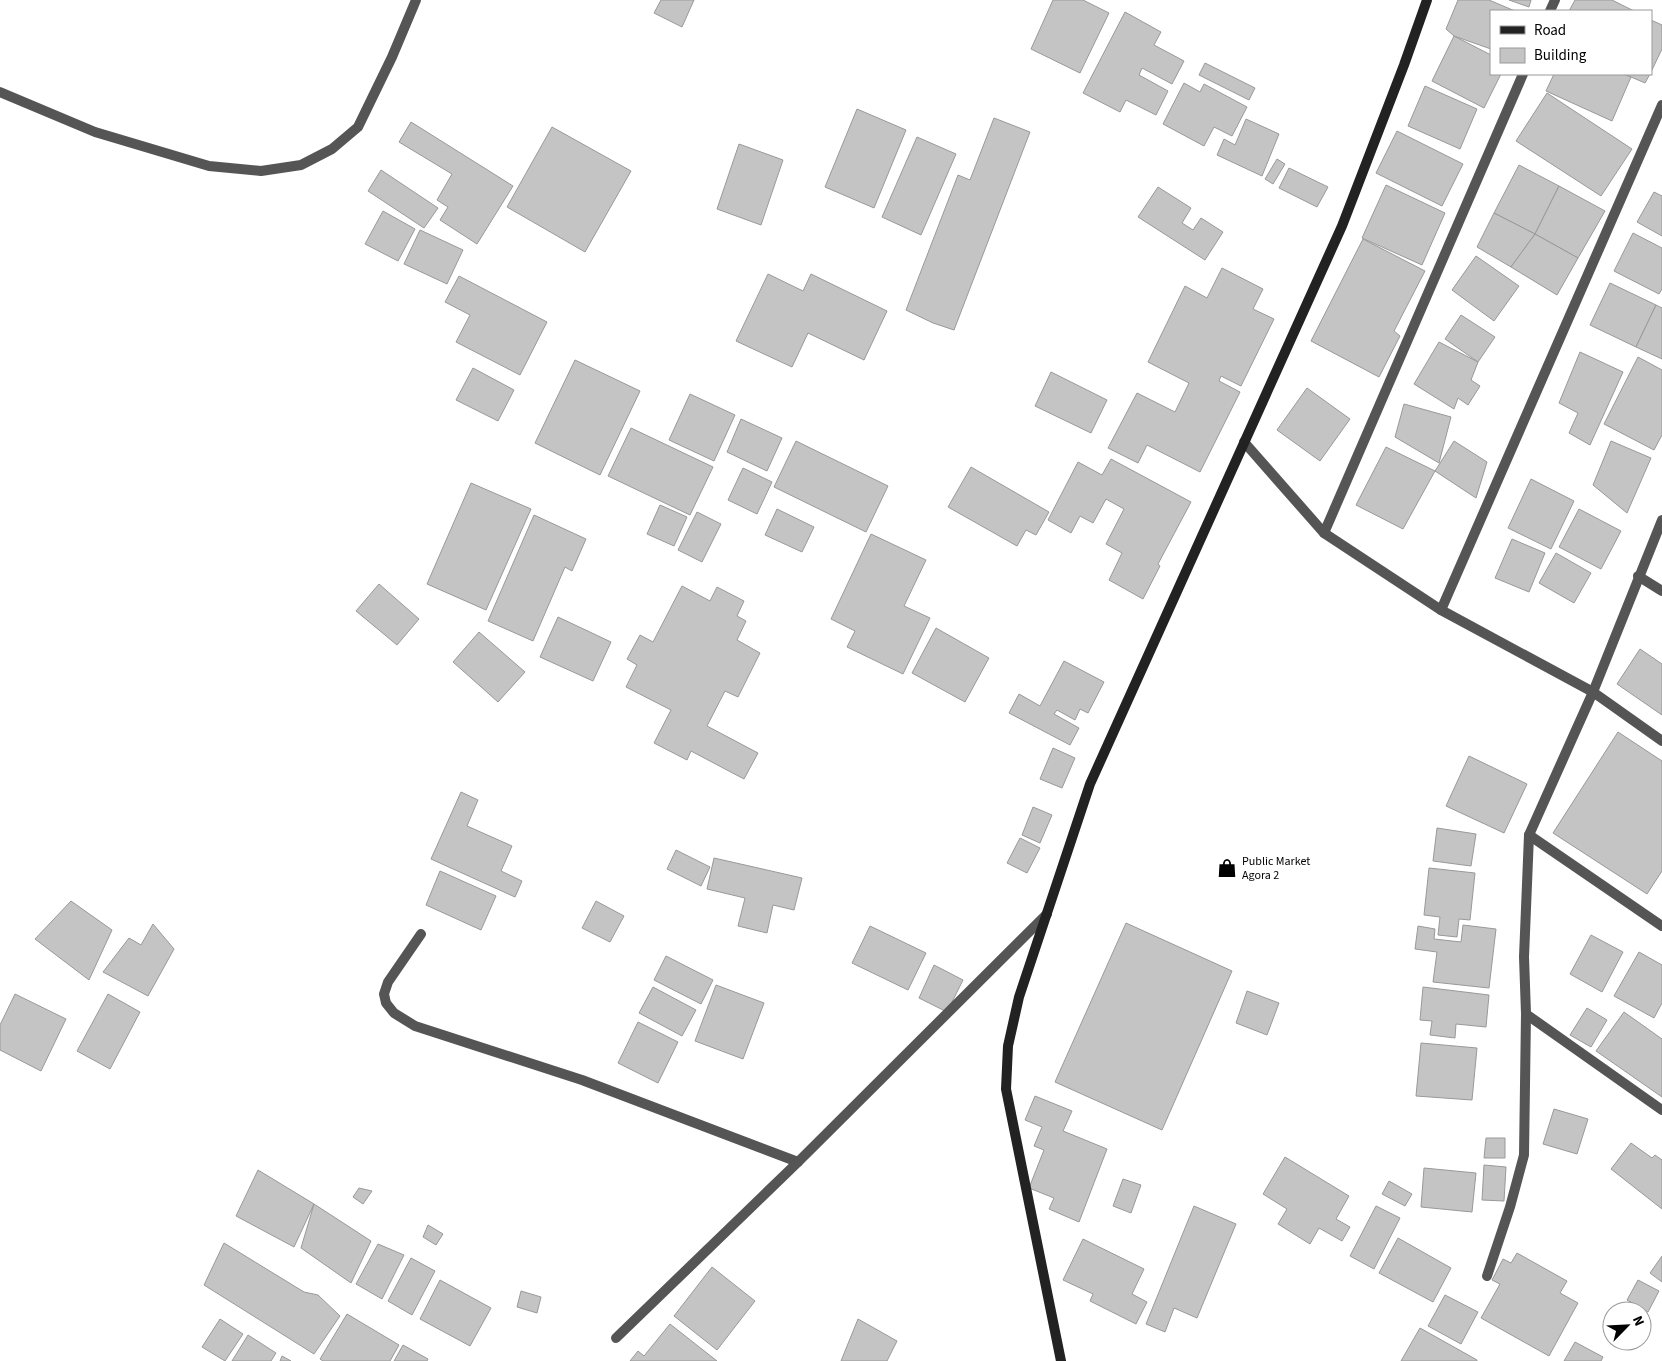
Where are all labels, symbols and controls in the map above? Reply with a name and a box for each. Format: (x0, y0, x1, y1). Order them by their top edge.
legend (1490, 10, 1652, 75)
text: Road (1534, 20, 1566, 41)
text: Building (1534, 45, 1587, 66)
place label: Public Market Agora 2 (1242, 853, 1310, 884)
shop icon: Public Market Agora 2 (1216, 857, 1238, 879)
north arrow (1602, 1301, 1652, 1351)
text: N (1627, 1313, 1649, 1329)

